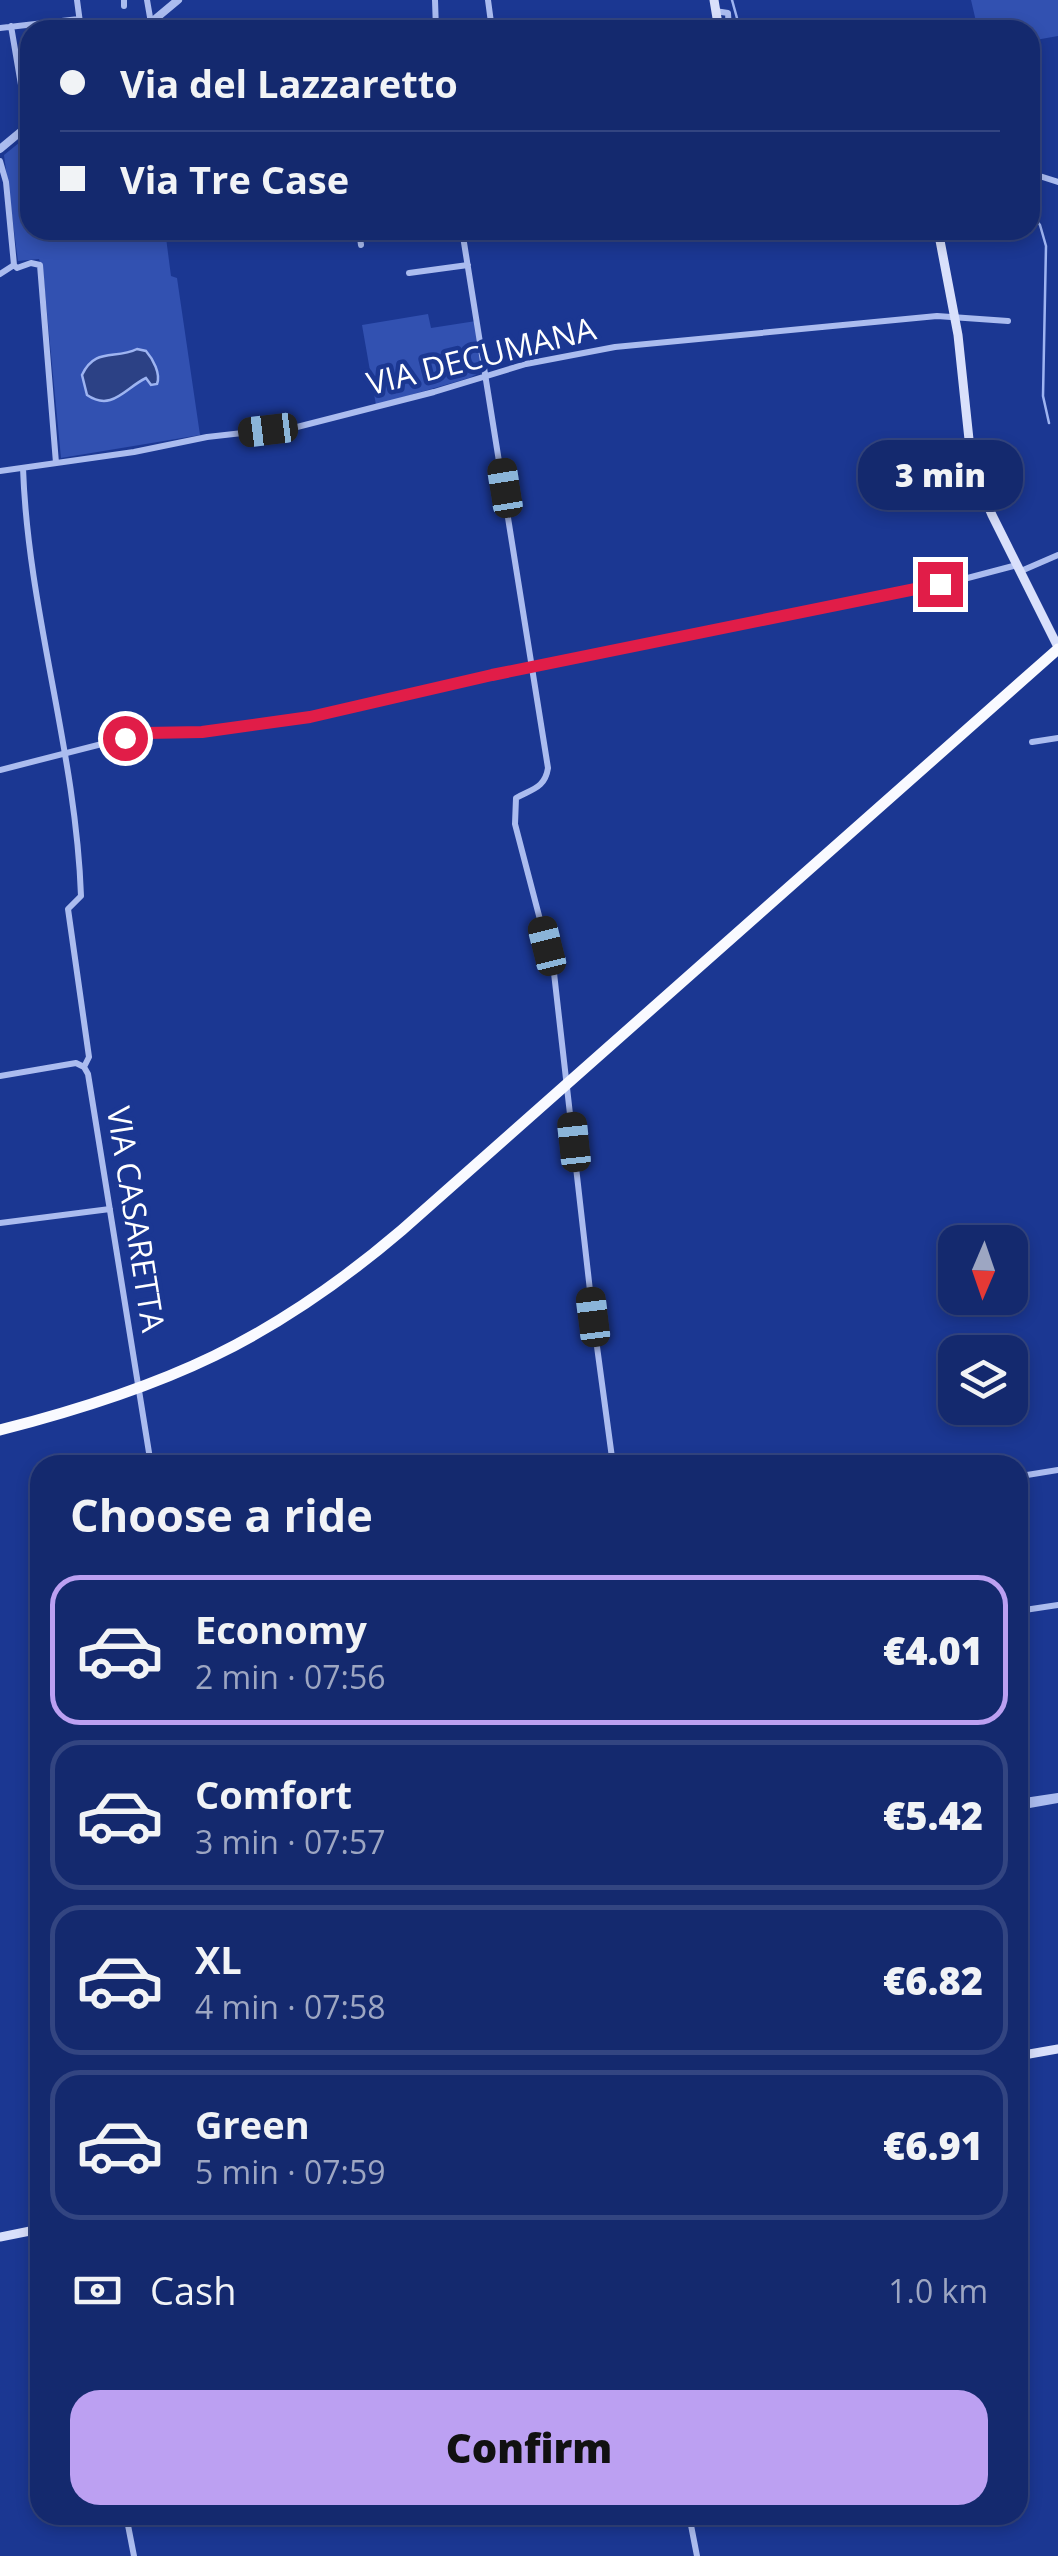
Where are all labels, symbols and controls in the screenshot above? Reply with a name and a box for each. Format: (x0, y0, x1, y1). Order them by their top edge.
text: Via del Lazzaretto (120, 57, 458, 109)
text: Via Tre Case (120, 153, 349, 205)
street label: VIA DECUMANA (362, 306, 601, 404)
car (236, 411, 300, 449)
callout: 3 min (858, 439, 1022, 509)
text: 3 min (895, 453, 986, 496)
car (485, 456, 525, 520)
route end (918, 562, 963, 607)
route start (103, 716, 148, 761)
car (525, 913, 569, 979)
street label: VIA CASARETTA (98, 1103, 176, 1336)
car (556, 1111, 592, 1173)
north arrow (938, 1225, 1028, 1315)
map controls (938, 1225, 1028, 1425)
car (574, 1285, 612, 1349)
button: layers (938, 1335, 1028, 1425)
text: Choose a ride (70, 1484, 373, 1545)
text: Economy (195, 1603, 367, 1655)
icon: car (75, 1605, 165, 1695)
text: €4.01 (883, 1624, 983, 1676)
text: 2 min · 07:56 (195, 1655, 386, 1698)
text: Comfort (195, 1768, 352, 1820)
icon: car (75, 1770, 165, 1860)
text: €5.42 (883, 1789, 983, 1841)
text: 3 min · 07:57 (195, 1820, 386, 1863)
text: XL (195, 1933, 242, 1985)
icon: car (75, 1935, 165, 2025)
text: €6.82 (883, 1954, 983, 2006)
text: 4 min · 07:58 (195, 1985, 386, 2028)
text: Green (195, 2098, 310, 2150)
icon: car (75, 2100, 165, 2190)
text: €6.91 (883, 2119, 983, 2171)
text: 5 min · 07:59 (195, 2150, 386, 2193)
icon: cash (70, 2263, 125, 2318)
text: Cash (150, 2264, 236, 2316)
text: 1.0 km (888, 2269, 988, 2312)
button: Confirm (70, 2390, 988, 2505)

